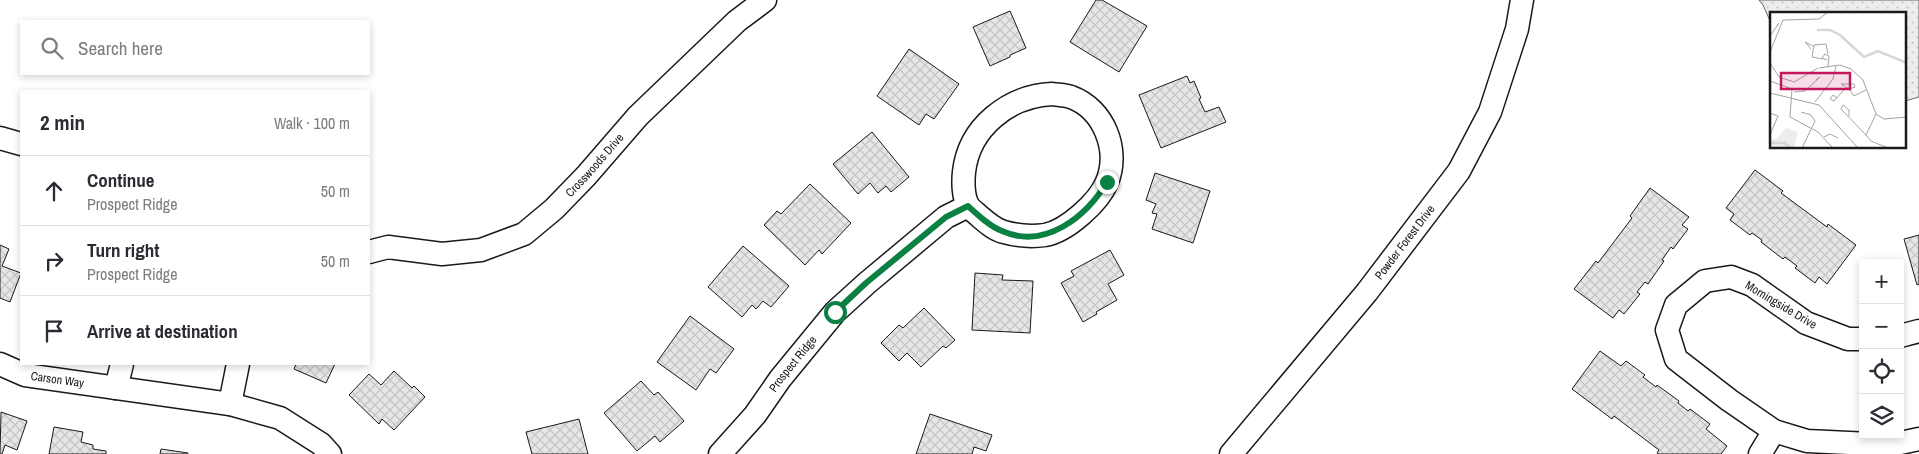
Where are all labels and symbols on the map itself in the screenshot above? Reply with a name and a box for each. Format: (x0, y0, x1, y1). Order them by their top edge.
inset map (1770, 12, 1906, 149)
street label: Crosswoods Drive (562, 130, 627, 201)
route end (1096, 171, 1119, 194)
street label: Powder Forest Drive (1371, 202, 1438, 283)
street label: Morningside Drive (1742, 277, 1820, 333)
route start (824, 301, 847, 324)
street label: Prospect Ridge (765, 332, 820, 395)
street label: Carson Way (30, 368, 85, 391)

